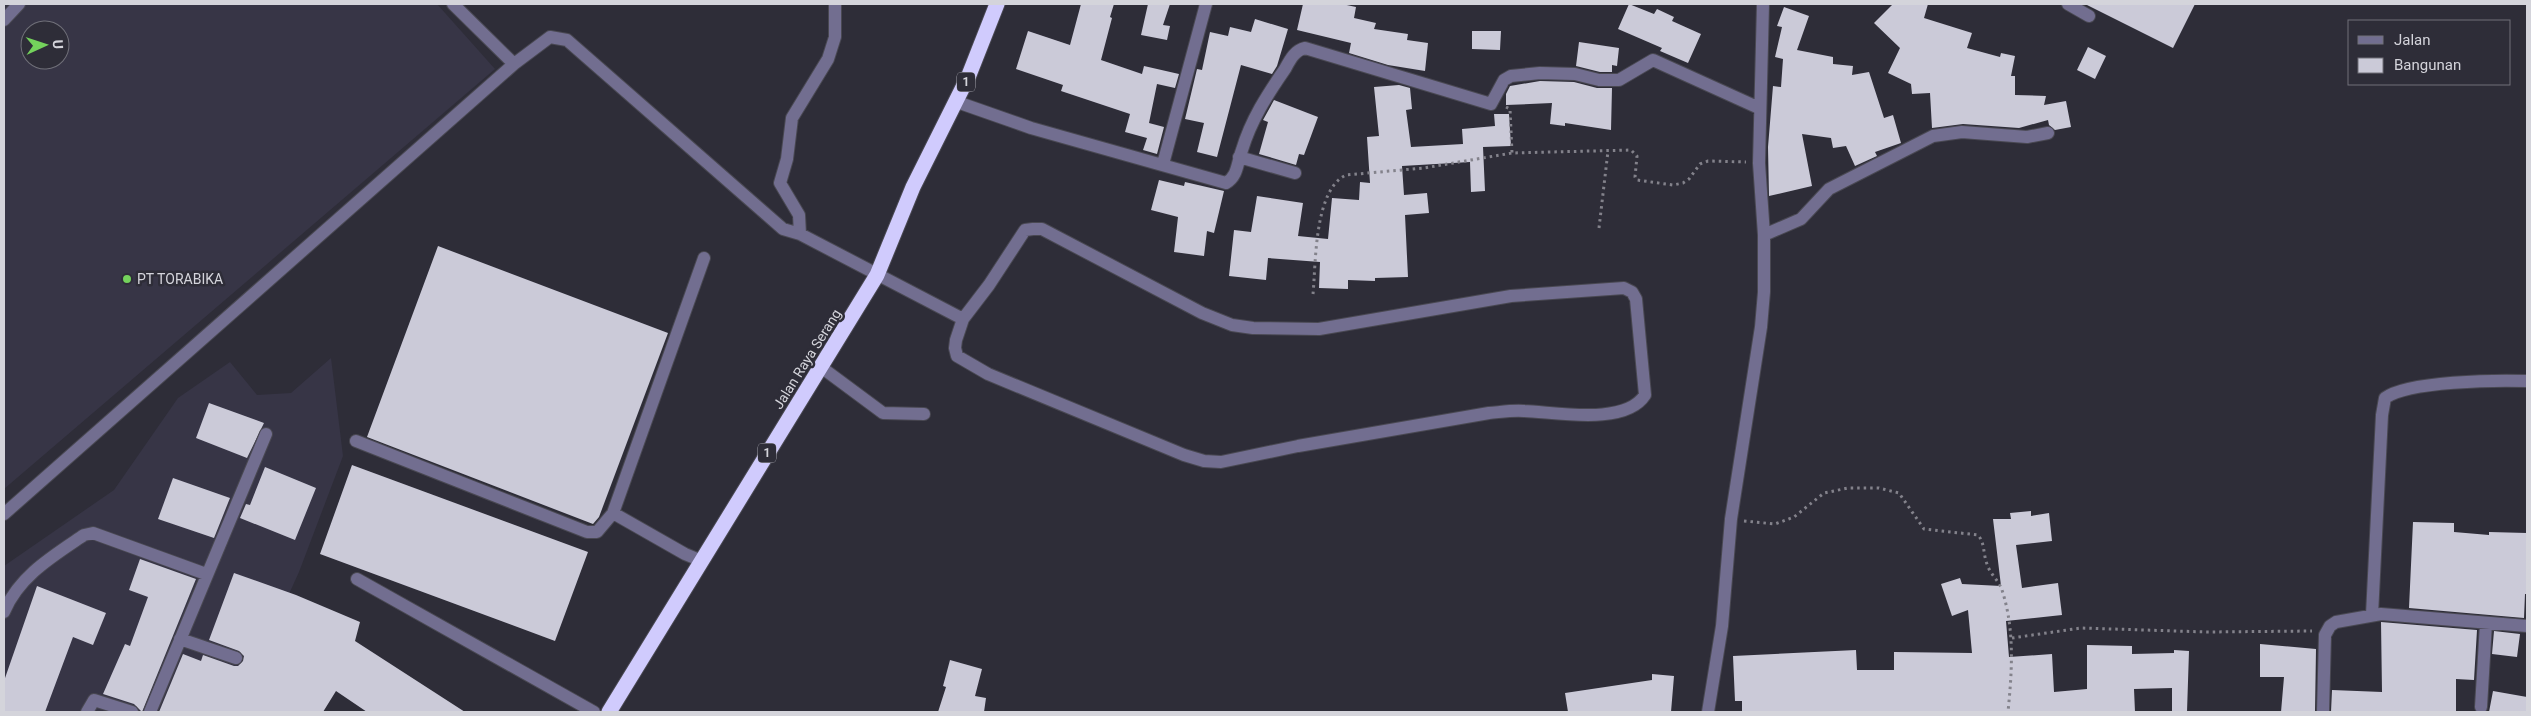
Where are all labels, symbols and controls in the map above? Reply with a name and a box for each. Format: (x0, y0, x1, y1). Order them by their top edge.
north arrow (20, 20, 70, 70)
legend (2348, 20, 2511, 85)
text: Jalan (2394, 31, 2431, 49)
text: U (50, 39, 66, 49)
text: Bangunan (2394, 56, 2461, 74)
road number: 1 (957, 72, 975, 91)
place label: PT TORABIKA (137, 271, 223, 287)
marker: PT TORABIKA (121, 273, 133, 285)
street label: Jalan Raya Serang (770, 306, 844, 412)
road number: 1 (758, 443, 776, 462)

